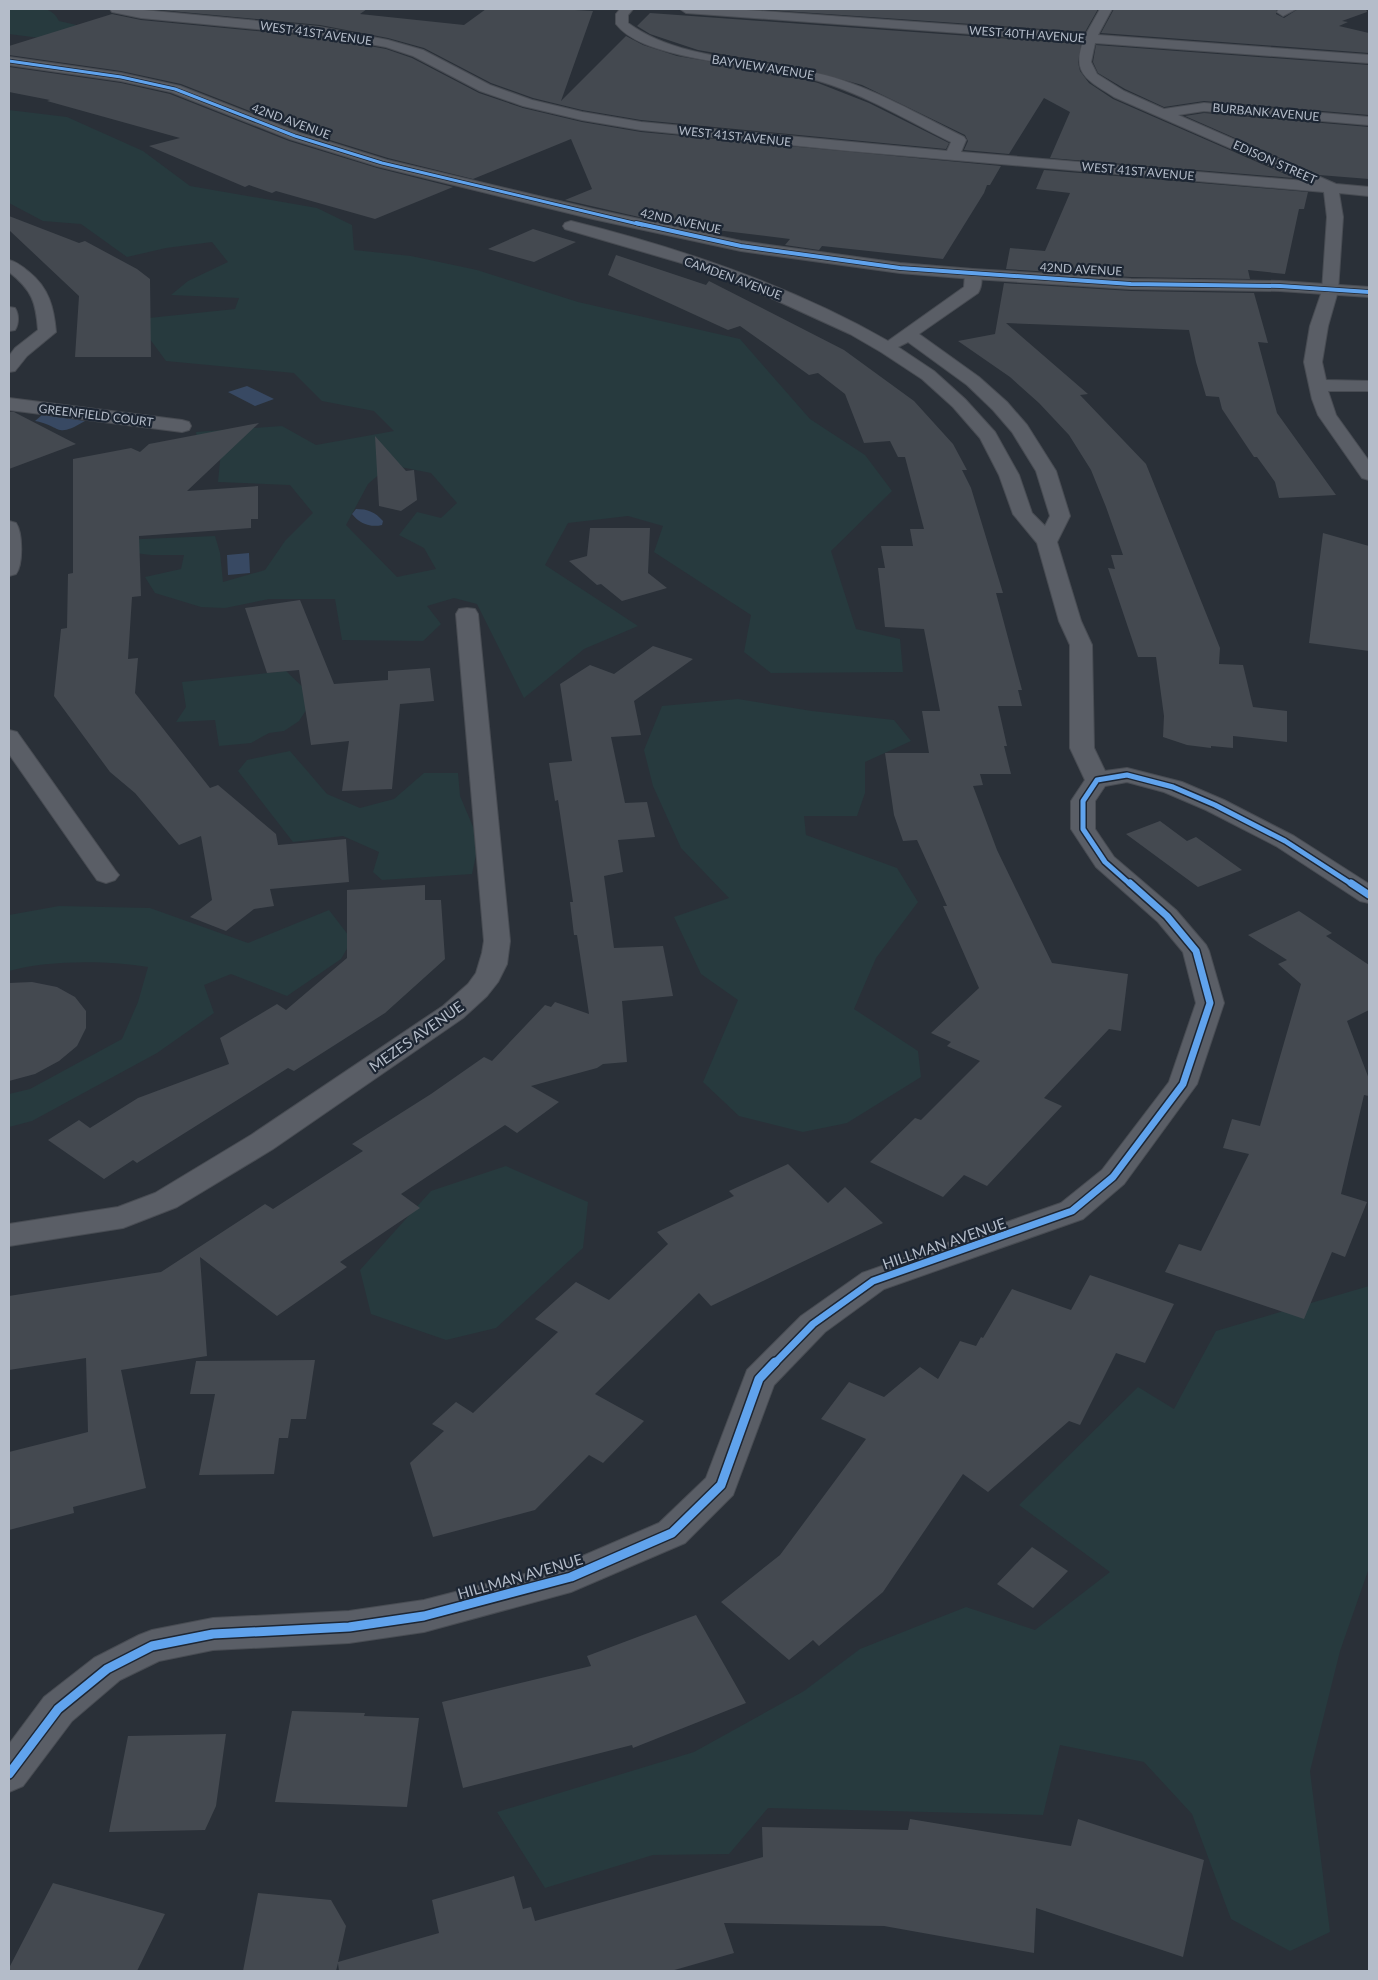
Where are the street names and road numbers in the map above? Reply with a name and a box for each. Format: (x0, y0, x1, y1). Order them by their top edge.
street label: WEST 41ST AVENUE (259, 18, 373, 48)
street label: WEST 40TH AVENUE (969, 22, 1085, 46)
street label: BAYVIEW AVENUE (711, 52, 815, 82)
street label: 42ND AVENUE (250, 100, 332, 142)
street label: BURBANK AVENUE (1212, 100, 1320, 124)
street label: WEST 41ST AVENUE (678, 123, 792, 149)
street label: EDISON STREET (1231, 137, 1319, 187)
street label: WEST 41ST AVENUE (1081, 159, 1195, 183)
street label: 42ND AVENUE (639, 205, 723, 237)
street label: CAMDEN AVENUE (682, 253, 784, 303)
street label: 42ND AVENUE (1039, 259, 1123, 279)
street label: GREENFIELD COURT (38, 401, 154, 429)
street label: MEZES AVENUE (365, 997, 467, 1075)
street label: HILLMAN AVENUE (880, 1213, 1008, 1273)
street label: HILLMAN AVENUE (455, 1550, 585, 1602)

